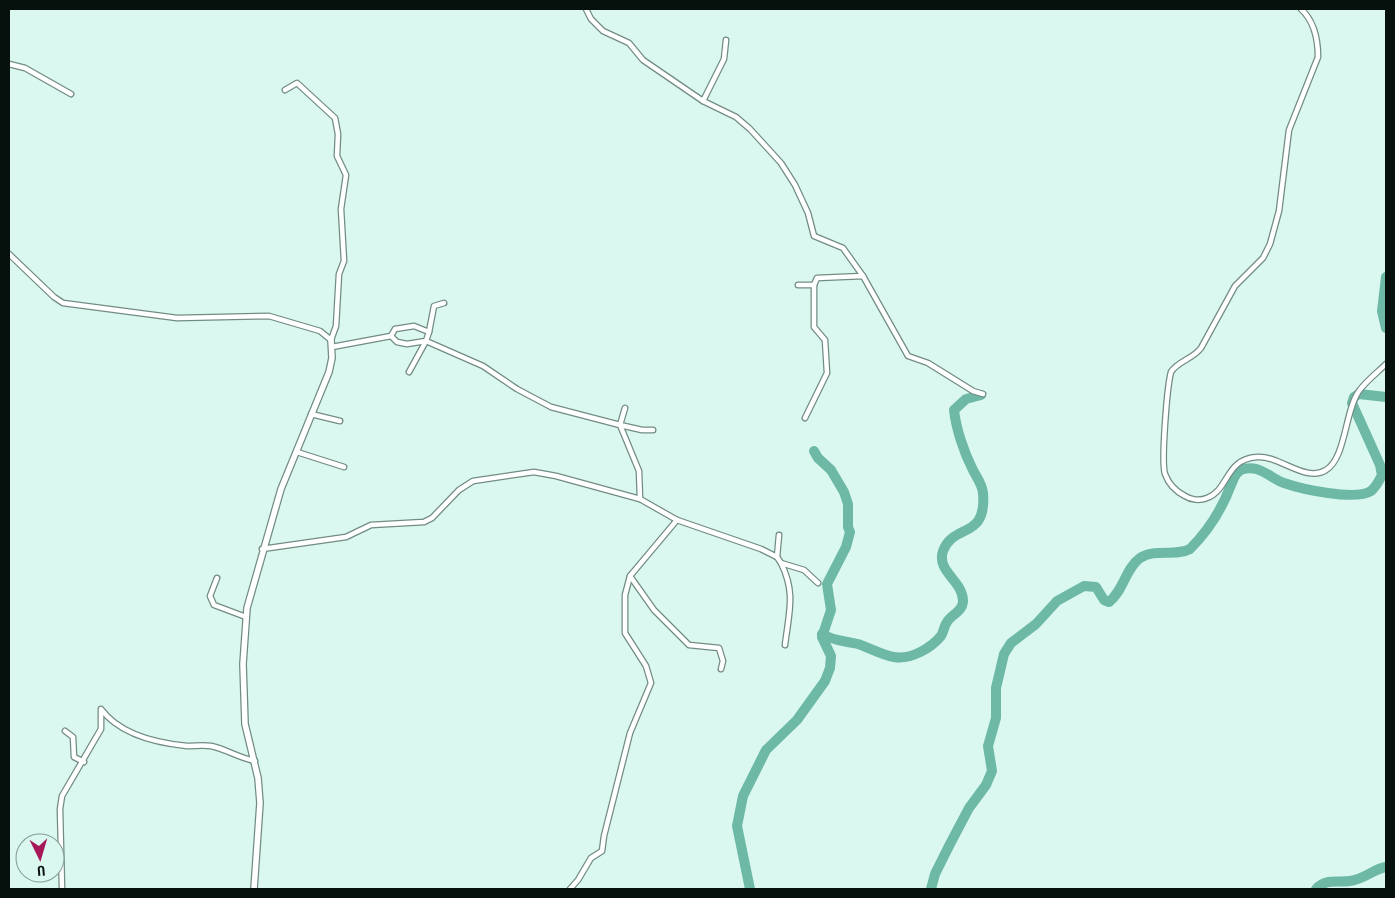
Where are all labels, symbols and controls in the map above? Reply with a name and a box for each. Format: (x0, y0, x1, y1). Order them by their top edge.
north arrow (15, 833, 65, 883)
text: U (36, 863, 46, 879)

